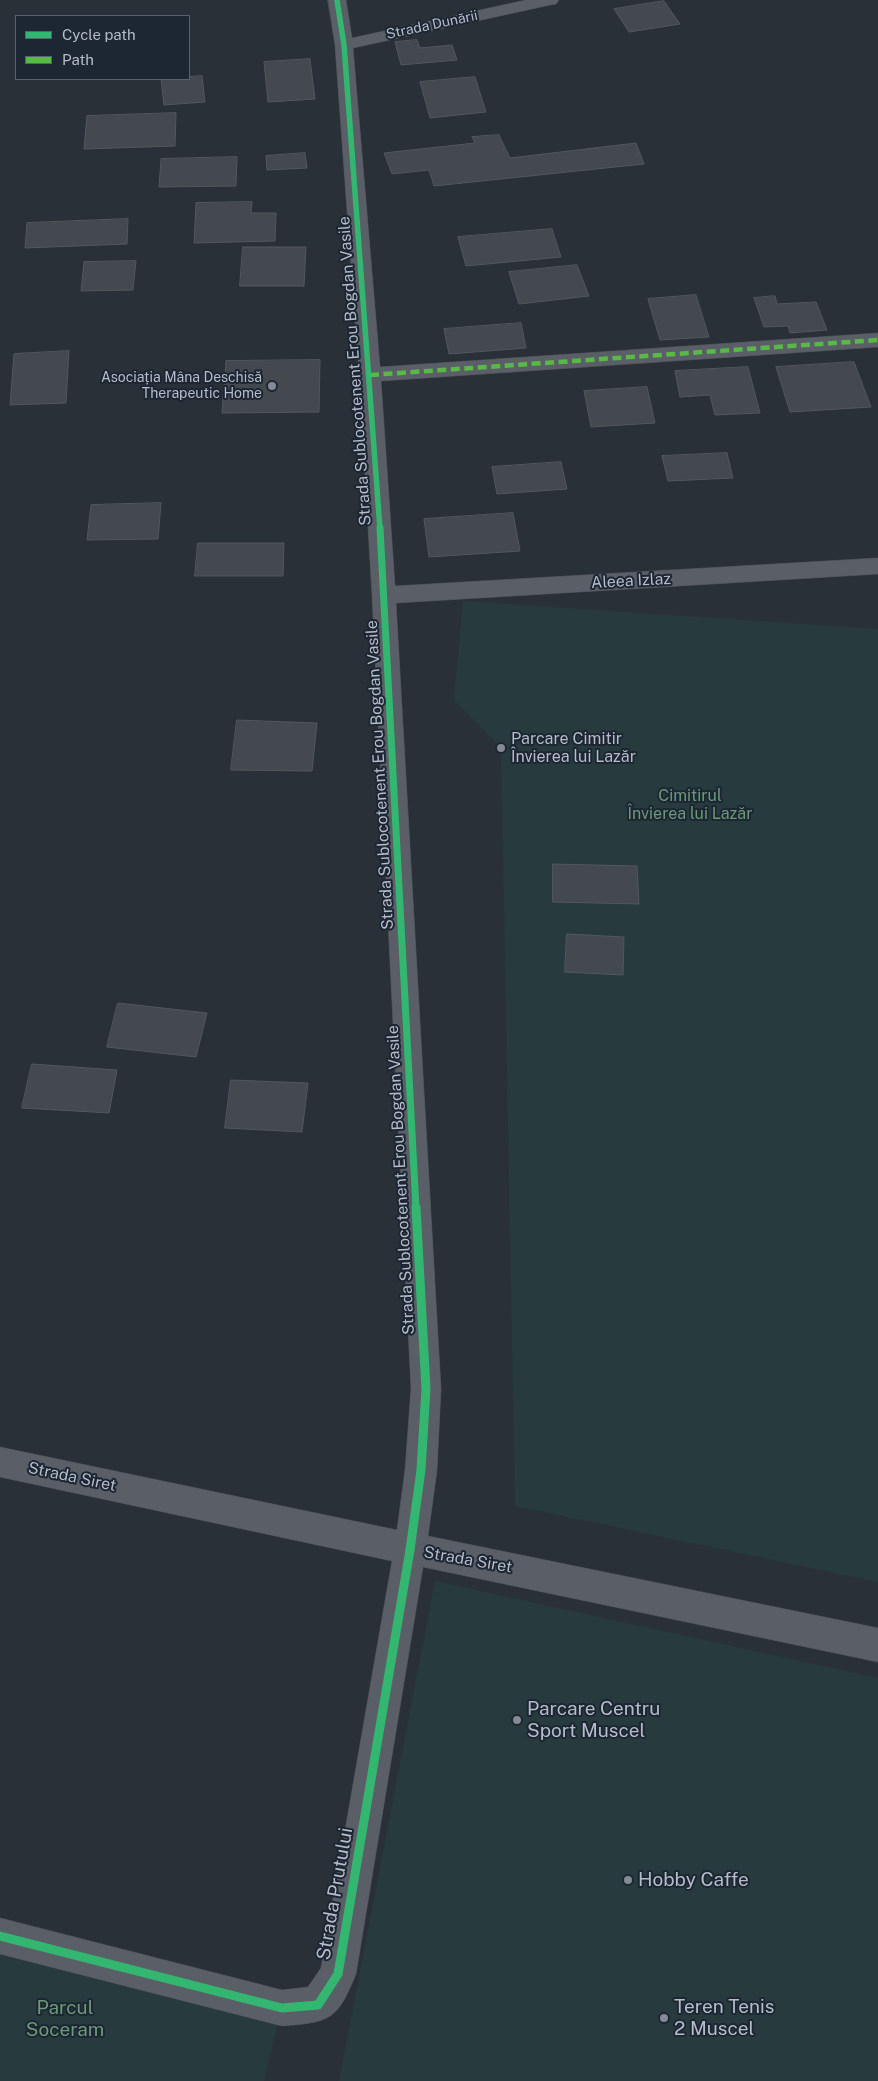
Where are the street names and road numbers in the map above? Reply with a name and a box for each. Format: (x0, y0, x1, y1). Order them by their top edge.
street label: Strada Dunării (385, 7, 479, 43)
street label: Strada Sublocotenent Erou Bogdan Vasile (335, 216, 375, 526)
street label: Aleea Izlaz (591, 569, 671, 593)
street label: Strada Sublocotenent Erou Bogdan Vasile (362, 620, 398, 930)
street label: Strada Sublocotenent Erou Bogdan Vasile (383, 1025, 419, 1335)
street label: Strada Siret (26, 1458, 118, 1496)
street label: Strada Siret (422, 1543, 514, 1577)
street label: Strada Prutului (312, 1826, 358, 1962)

